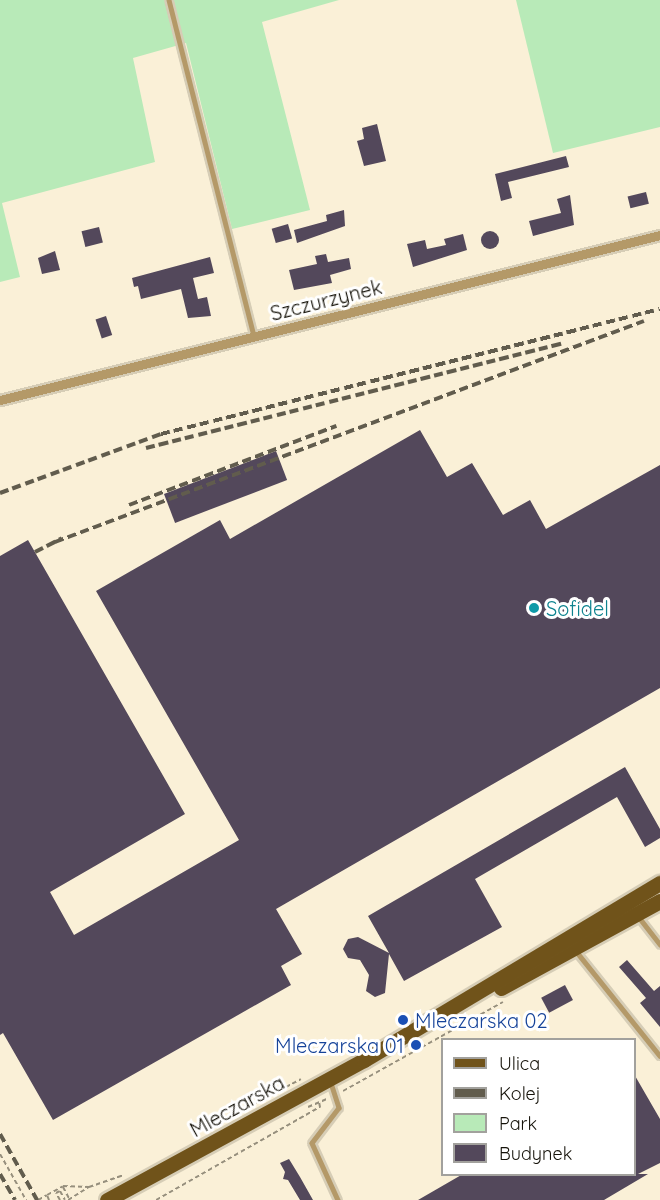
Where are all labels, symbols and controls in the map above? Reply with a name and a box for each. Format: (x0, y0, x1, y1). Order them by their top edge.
street label: Szczurzynek (268, 275, 384, 325)
place label: Sofidel (546, 596, 609, 620)
marker: Sofidel (527, 601, 541, 615)
place label: Mleczarska 02 (415, 1008, 548, 1032)
marker: Mleczarska 02 (396, 1013, 410, 1027)
place label: Mleczarska 01 (275, 1033, 404, 1057)
marker: Mleczarska 01 (409, 1038, 423, 1052)
legend (441, 1038, 636, 1176)
text: Ulica (499, 1052, 540, 1075)
street label: Mleczarska (186, 1070, 288, 1142)
text: Kolej (499, 1082, 541, 1105)
text: Park (499, 1112, 537, 1135)
text: Budynek (499, 1142, 572, 1165)

